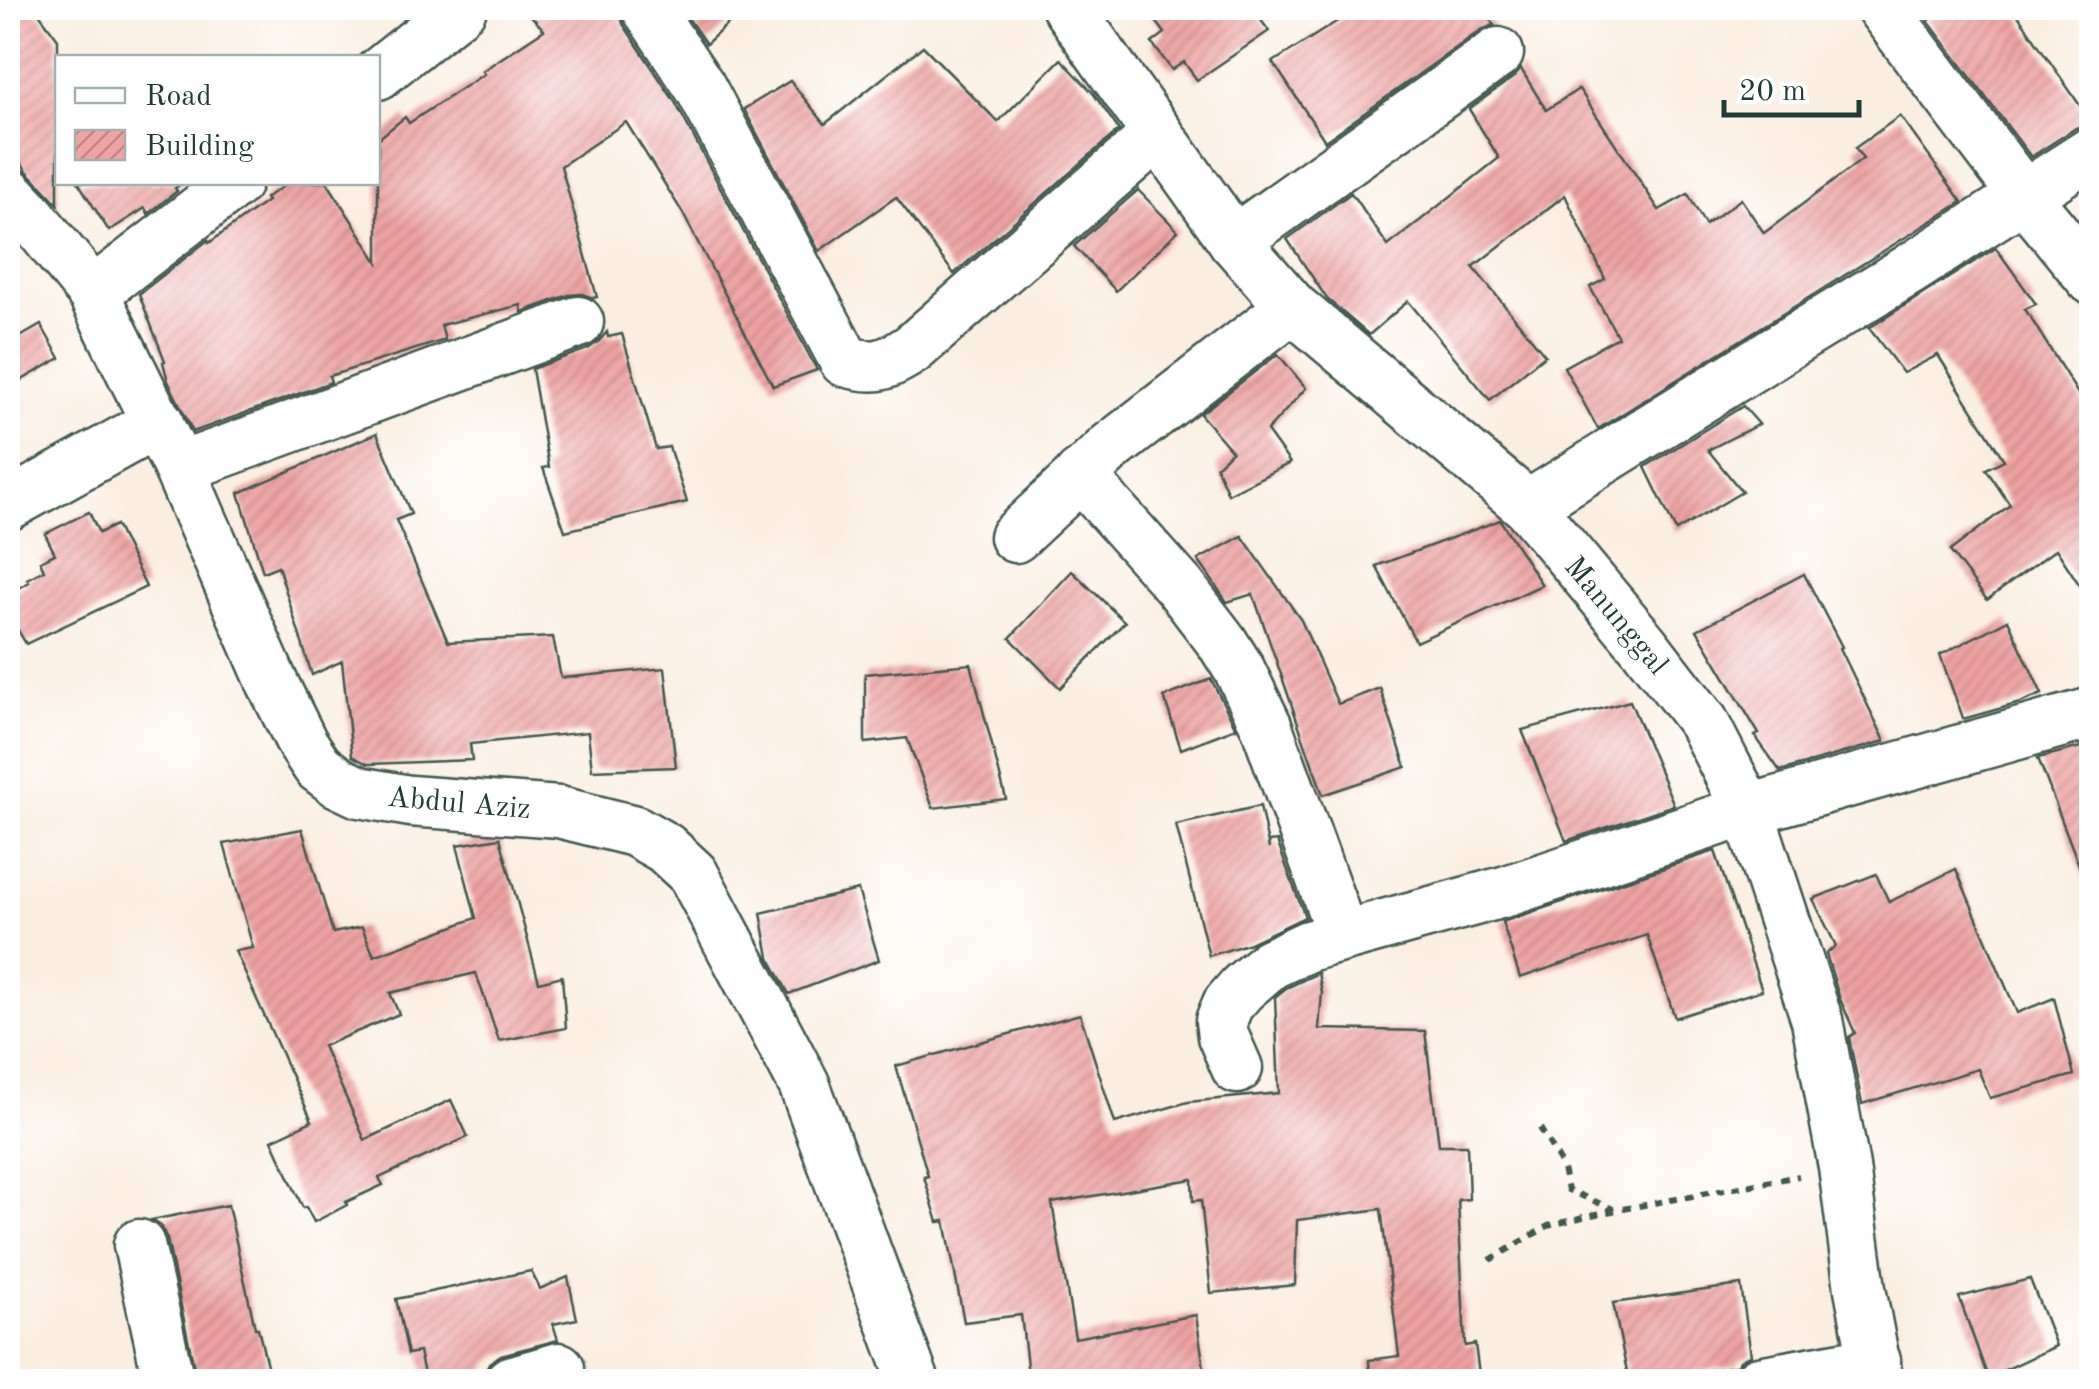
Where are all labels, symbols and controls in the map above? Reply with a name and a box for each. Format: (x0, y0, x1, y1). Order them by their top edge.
legend (55, 55, 380, 185)
scale bar (1724, 55, 1859, 117)
text: 20 m (1739, 77, 1806, 107)
text: Road (145, 82, 212, 112)
text: Building (145, 132, 254, 162)
street label: Manunggal (1558, 552, 1673, 681)
street label: Abdul Aziz (386, 783, 532, 825)

